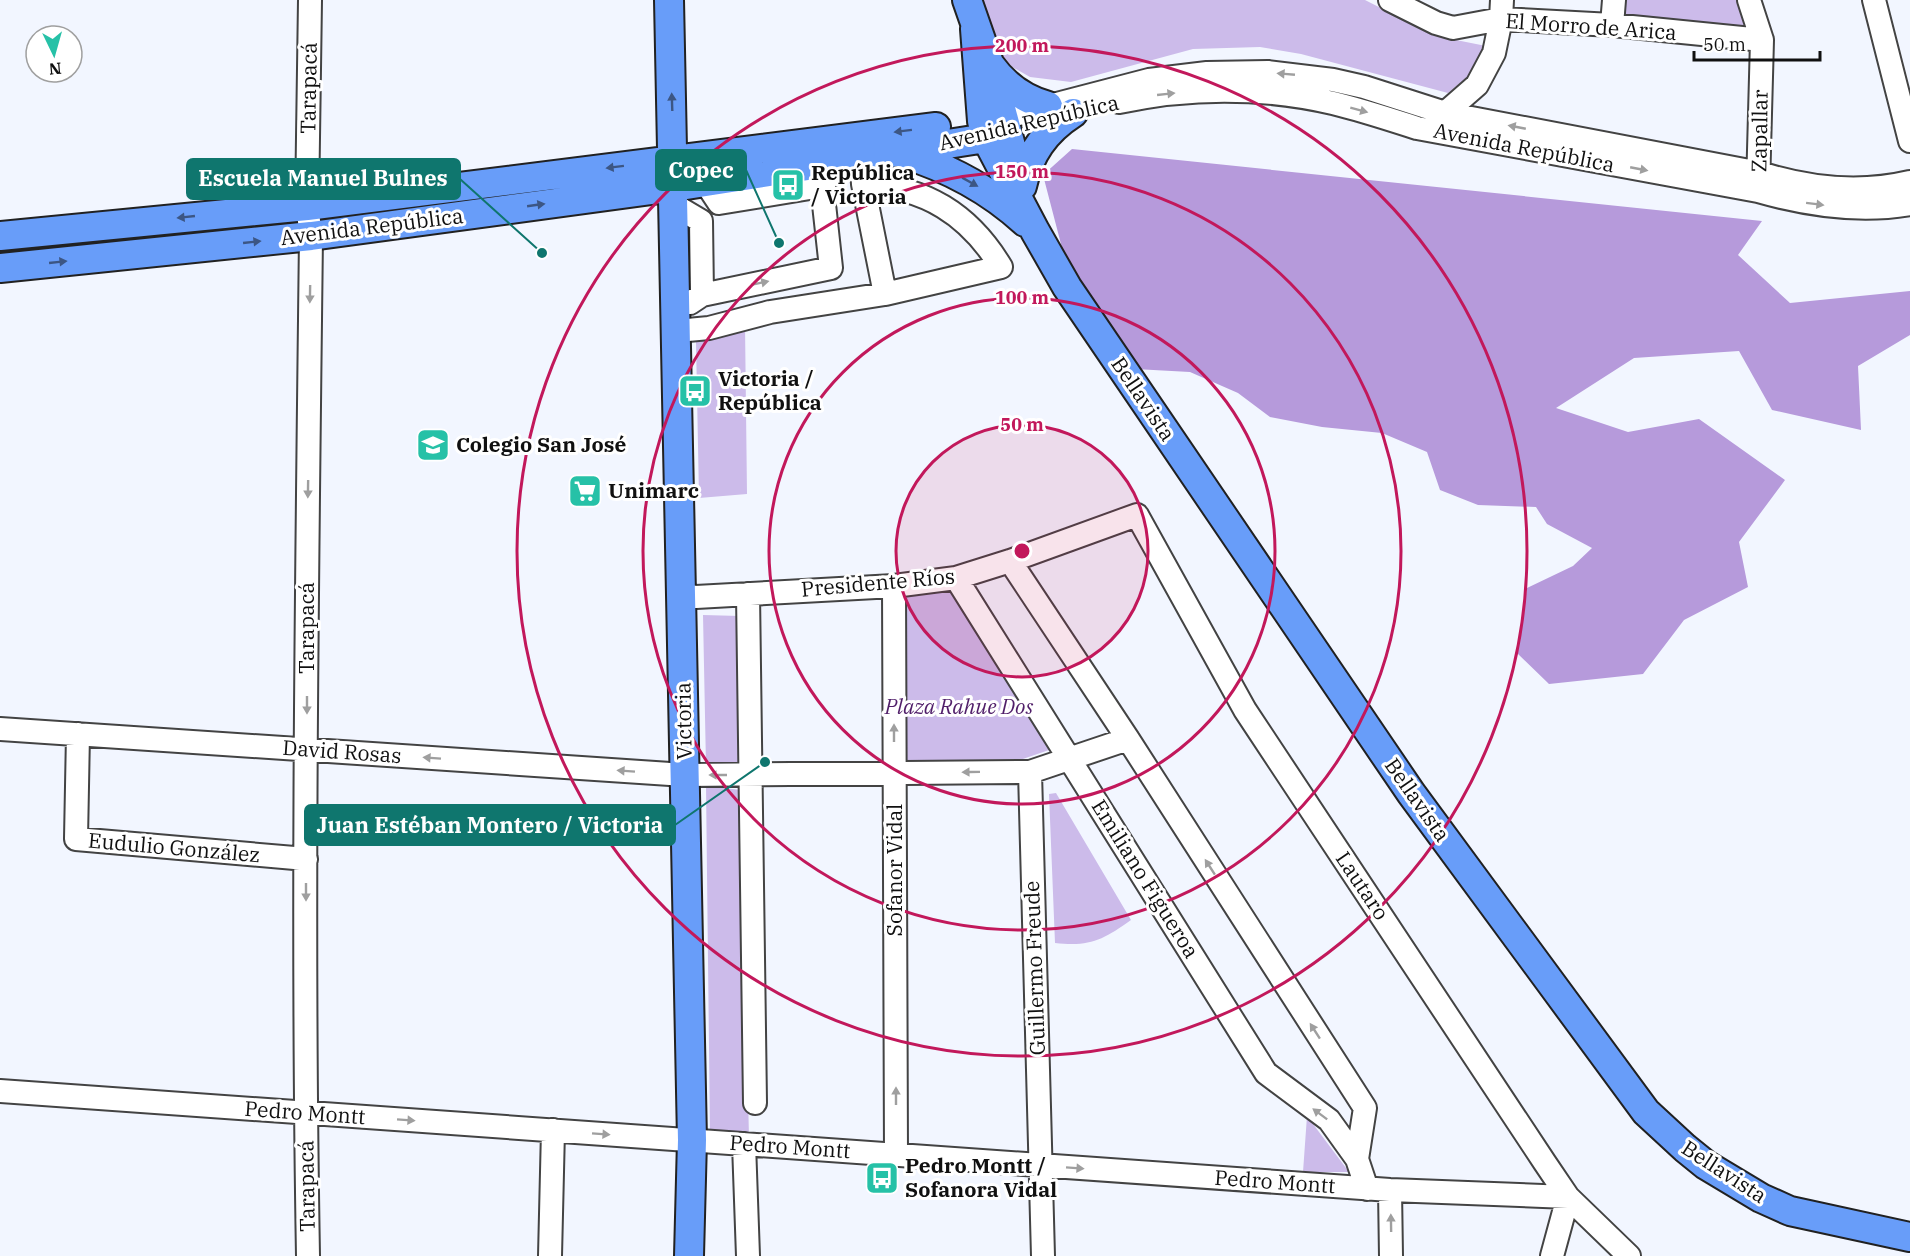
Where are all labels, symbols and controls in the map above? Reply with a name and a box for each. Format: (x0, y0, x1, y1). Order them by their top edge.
street label: El Morro de Arica (1505, 6, 1678, 46)
north arrow (24, 24, 84, 84)
scale bar (1694, 24, 1820, 62)
text: 50 m (1703, 33, 1746, 56)
text: 200 m (995, 34, 1050, 57)
street label: Tarapacá (293, 42, 323, 134)
text: N (48, 58, 62, 79)
one-way arrow (1277, 69, 1296, 79)
street label: Avenida República (936, 88, 1122, 156)
one-way arrow (1157, 89, 1176, 99)
street label: Zapallar (1744, 89, 1774, 173)
one-way arrow (667, 92, 677, 111)
one-way arrow (1350, 106, 1368, 115)
street label: Avenida República (1431, 116, 1617, 178)
one-way arrow (1507, 122, 1526, 131)
one-way arrow (893, 126, 912, 136)
callout: Copec (656, 150, 746, 190)
text: Copec (668, 155, 734, 184)
place label: República / Victoria (811, 158, 915, 210)
callout: Escuela Manuel Bulnes (187, 159, 460, 199)
text: 150 m (995, 160, 1050, 183)
text: Escuela Manuel Bulnes (198, 163, 448, 192)
one-way arrow (606, 163, 625, 172)
one-way arrow (1630, 165, 1649, 174)
bus stop icon: República / Victoria (770, 167, 806, 203)
one-way arrow (962, 177, 979, 187)
one-way arrow (1806, 200, 1825, 209)
street label: Avenida República (279, 201, 465, 251)
one-way arrow (526, 201, 545, 210)
one-way arrow (177, 213, 196, 222)
one-way arrow (243, 237, 262, 247)
one-way arrow (49, 257, 68, 267)
one-way arrow (750, 278, 769, 287)
one-way arrow (305, 285, 315, 304)
text: 100 m (995, 286, 1050, 309)
street label: Bellavista (1105, 351, 1182, 446)
place label: Victoria / República (718, 364, 822, 416)
bus stop icon: Victoria / República (677, 373, 713, 409)
text: 50 m (1000, 413, 1044, 436)
school or university icon: Colegio San José (415, 427, 451, 463)
place label: Colegio San José (456, 430, 626, 458)
supermarket icon: Unimarc (567, 473, 603, 509)
place label: Unimarc (608, 476, 699, 504)
one-way arrow (303, 480, 313, 499)
centre of rings (1012, 541, 1032, 561)
street label: Presidente Ríos (800, 561, 956, 603)
street label: Tarapacá (292, 582, 320, 674)
street label: Victoria (668, 682, 698, 760)
park label: Plaza Rahue Dos (884, 692, 1033, 720)
one-way arrow (302, 696, 312, 715)
one-way arrow (890, 724, 899, 743)
street label: David Rosas (282, 733, 402, 769)
street label: Bellavista (1379, 752, 1457, 847)
one-way arrow (422, 754, 441, 763)
one-way arrow (617, 767, 636, 776)
one-way arrow (962, 767, 981, 777)
one-way arrow (709, 770, 728, 780)
street label: Emiliano Figueroa (1086, 794, 1206, 963)
street label: Sofanor Vidal (880, 804, 908, 936)
callout: Juan Estéban Montero / Victoria (305, 805, 675, 845)
text: Juan Estéban Montero / Victoria (317, 810, 663, 839)
street label: Eudulio González (87, 826, 261, 868)
street label: Lautaro (1330, 846, 1396, 925)
one-way arrow (1205, 859, 1216, 875)
street label: Guillermo Freude (1017, 880, 1051, 1056)
one-way arrow (301, 883, 311, 902)
one-way arrow (1310, 1023, 1321, 1039)
one-way arrow (891, 1087, 901, 1106)
street label: Pedro Montt (244, 1094, 366, 1130)
one-way arrow (1313, 1108, 1329, 1120)
one-way arrow (397, 1115, 416, 1125)
street label: Pedro Montt (729, 1128, 851, 1164)
one-way arrow (591, 1129, 610, 1139)
street label: Bellavista (1677, 1133, 1772, 1209)
street label: Tarapacá (291, 1140, 321, 1232)
place label: Pedro Montt / Sofanora Vidal (905, 1151, 1057, 1203)
bus stop icon: Pedro Montt / Sofanora Vidal (864, 1160, 900, 1196)
one-way arrow (1065, 1163, 1084, 1172)
street label: Pedro Montt (1214, 1163, 1336, 1199)
one-way arrow (1386, 1214, 1396, 1233)

